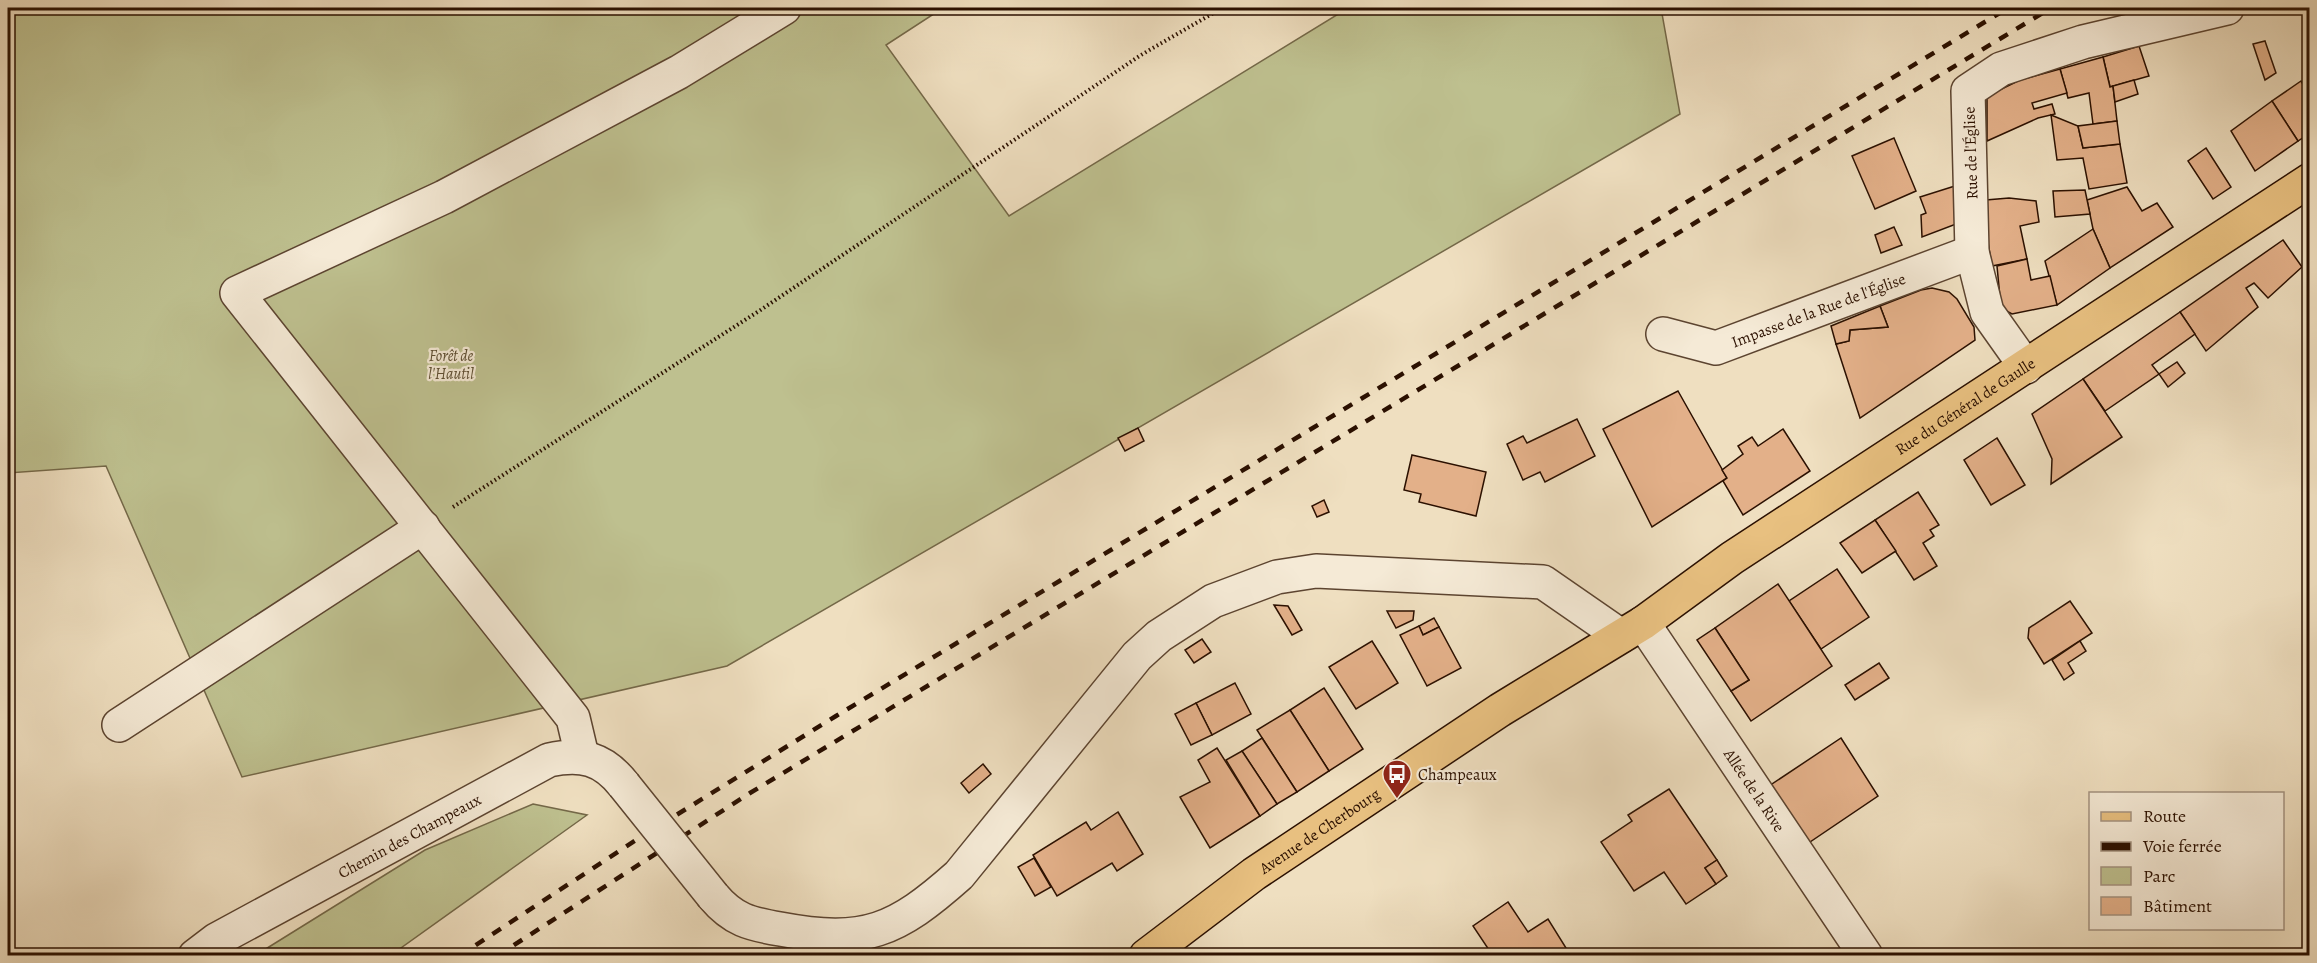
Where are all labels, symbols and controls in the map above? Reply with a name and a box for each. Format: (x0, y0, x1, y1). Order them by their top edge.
street label: Rue de l'Église (1958, 106, 1984, 200)
street label: Impasse de la Rue de l'Église (1728, 268, 1909, 353)
park label: Forêt de l'Hautil (428, 345, 474, 385)
street label: Rue du Général de Gaulle (1891, 353, 2040, 460)
street label: Allée de la Rive (1718, 744, 1790, 837)
bus stop icon: Champeaux (1381, 758, 1413, 800)
place label: Champeaux (1418, 764, 1497, 786)
street label: Avenue de Cherbourg (1254, 783, 1384, 880)
street label: Chemin des Champeaux (334, 789, 485, 884)
legend (2089, 792, 2284, 930)
text: Route (2143, 804, 2186, 828)
text: Voie ferrée (2142, 834, 2222, 858)
text: Parc (2143, 864, 2175, 888)
text: Bâtiment (2143, 894, 2212, 918)

